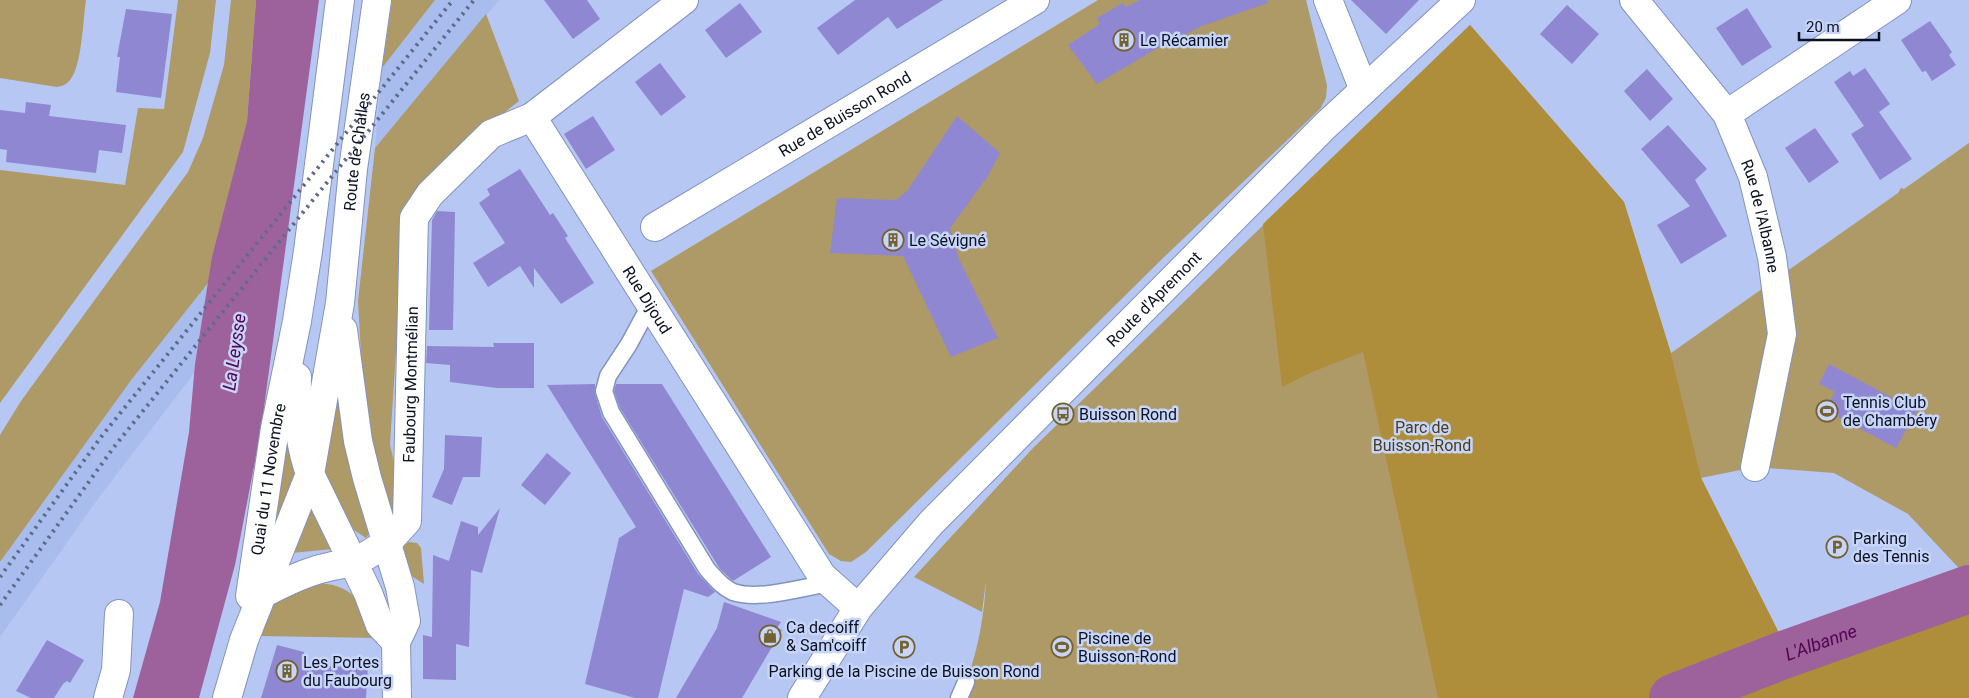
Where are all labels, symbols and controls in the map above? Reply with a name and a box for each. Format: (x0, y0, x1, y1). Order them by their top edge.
scale bar (1799, 10, 1879, 42)
text: 20 m (1806, 18, 1840, 36)
building icon: Le Récamier (1112, 28, 1136, 52)
place label: Le Récamier (1140, 31, 1229, 50)
street label: Rue de Buisson Rond (775, 67, 914, 160)
street label: Route de Challes (339, 91, 373, 212)
street label: Rue de l'Albanne (1737, 156, 1783, 274)
building icon: Le Sévigné (881, 228, 905, 252)
place label: Le Sévigné (909, 231, 986, 250)
street label: Route d'Apremont (1102, 247, 1205, 350)
street label: Rue Dijoud (619, 262, 676, 337)
street label: Faubourg Montmélian (399, 306, 421, 463)
water label: La Leysse (218, 312, 250, 392)
place label: Tennis Club de Chambéry (1843, 393, 1937, 430)
sports icon: Tennis Club de Chambéry (1815, 399, 1839, 423)
street label: Quai du 11 Novembre (247, 402, 289, 557)
bus stop icon: Buisson Rond (1051, 402, 1075, 426)
place label: Buisson Rond (1079, 405, 1177, 424)
park label: Parc de Buisson-Rond (1373, 418, 1471, 455)
place label: Parking des Tennis (1853, 529, 1930, 566)
parking icon: Parking des Tennis (1825, 535, 1849, 559)
place label: Ca decoiff & Sam'coiff (786, 618, 867, 655)
water label: L'Albanne (1782, 619, 1859, 664)
shop icon: Ca decoiff & Sam'coiff (758, 624, 782, 648)
place label: Piscine de Buisson-Rond (1078, 629, 1176, 666)
parking icon: Parking de la Piscine de Buisson Rond (892, 635, 916, 659)
sports icon: Piscine de Buisson-Rond (1050, 635, 1074, 659)
place label: Les Portes du Faubourg (303, 653, 392, 690)
building icon: Les Portes du Faubourg (275, 659, 299, 683)
place label: Parking de la Piscine de Buisson Rond (768, 662, 1040, 681)

